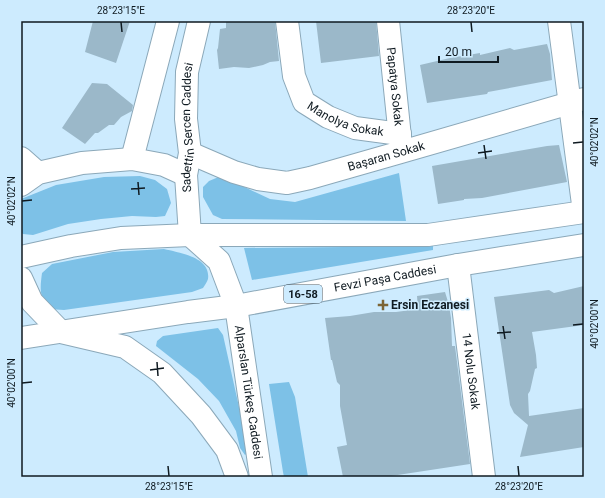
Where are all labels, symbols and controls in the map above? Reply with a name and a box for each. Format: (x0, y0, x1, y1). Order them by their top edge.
text: 28°23'15"E (97, 5, 145, 16)
text: 28°23'20"E (447, 5, 495, 16)
scale bar (439, 38, 498, 64)
text: 20 m (445, 45, 472, 59)
street label: Papatya Sokak (384, 47, 406, 128)
street label: Sadettin Sercen Caddesi (179, 61, 197, 193)
street label: Manolya Sokak (305, 99, 385, 139)
text: 40°02'02"N (589, 117, 600, 167)
street label: Başaran Sokak (346, 138, 427, 174)
text: 40°02'02"N (6, 176, 17, 226)
street label: Fevzi Paşa Caddesi (333, 262, 437, 295)
road number: 16-58 (284, 285, 322, 303)
place label: Ersin Eczanesi (391, 298, 469, 312)
text: 40°02'00"N (589, 299, 600, 349)
marker: Ersin Eczanesi (378, 300, 388, 310)
street label: Alparslan Türkeş Caddesi (232, 324, 265, 460)
street label: 14 Nolu Sokak (459, 332, 483, 411)
text: 40°02'00"N (6, 358, 17, 408)
text: 28°23'15"E (145, 481, 193, 492)
text: 28°23'20"E (495, 481, 543, 492)

